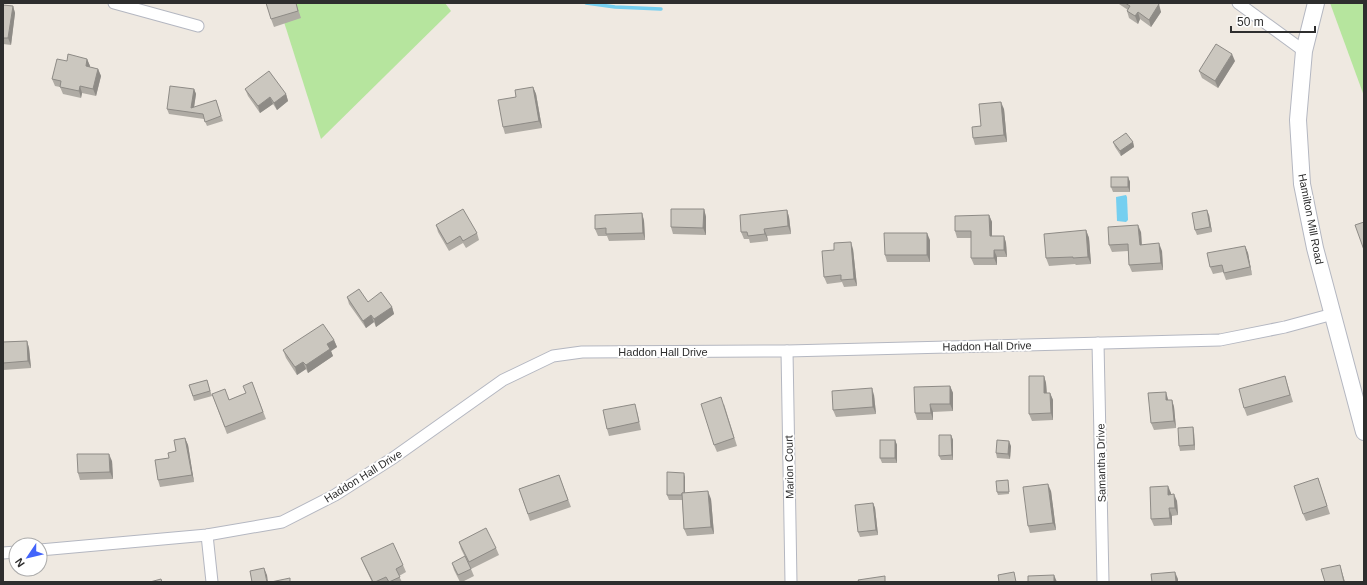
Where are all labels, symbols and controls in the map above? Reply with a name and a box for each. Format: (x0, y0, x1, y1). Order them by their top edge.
scale bar (1231, 8, 1315, 34)
text: 50 m (1237, 15, 1264, 29)
street label: Hamilton Mill Road (1296, 173, 1326, 265)
street label: Haddon Hall Drive (942, 339, 1032, 353)
street label: Haddon Hall Drive (618, 346, 708, 358)
street label: Samantha Drive (1094, 423, 1108, 503)
street label: Marion Court (782, 435, 796, 499)
street label: Haddon Hall Drive (322, 447, 404, 505)
north arrow (8, 537, 48, 577)
text: N (13, 556, 27, 569)

